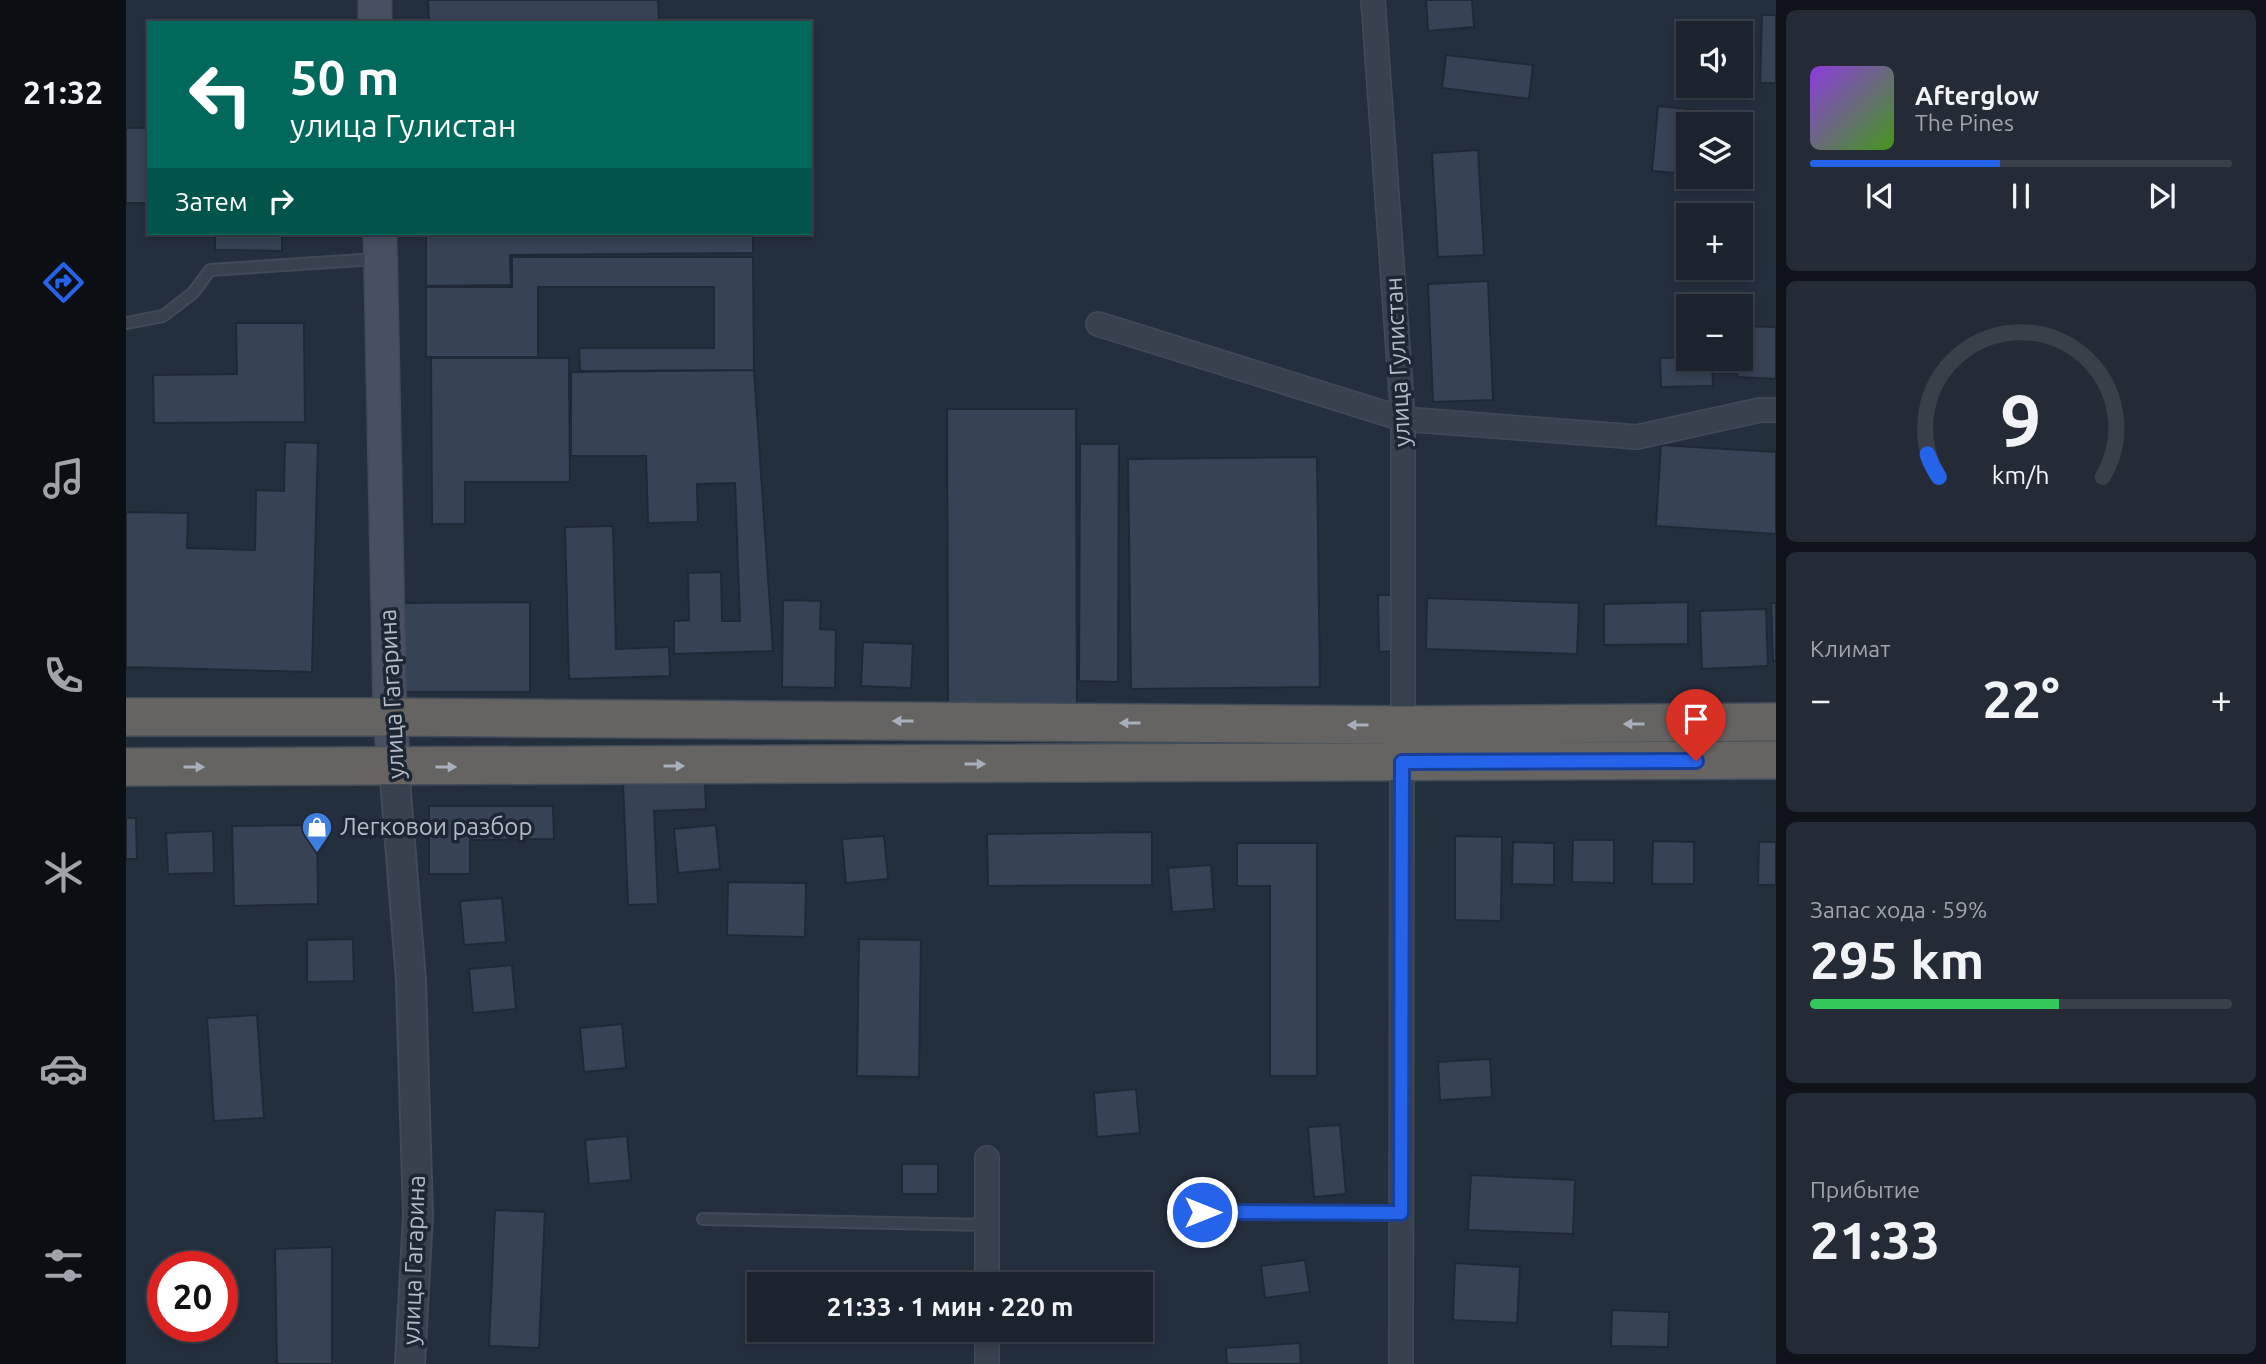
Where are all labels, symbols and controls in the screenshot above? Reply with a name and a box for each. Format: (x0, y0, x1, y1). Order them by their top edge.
map controls (1676, 21, 1753, 371)
button: sound (1676, 21, 1753, 98)
icon: left (175, 49, 266, 140)
text: 50 m (290, 49, 399, 104)
text: 21:32 (23, 74, 103, 110)
text: Afterglow (1915, 81, 2039, 110)
text: улица Гулистан (290, 107, 517, 143)
text: The Pines (1915, 110, 2014, 135)
button: layers (1676, 112, 1753, 189)
icon: previous (1861, 177, 1899, 215)
icon: pause (2002, 177, 2040, 215)
icon: next (2143, 177, 2181, 215)
icon: right (262, 182, 300, 220)
text: Затем (175, 187, 248, 216)
button: + (1676, 203, 1753, 280)
icon: directions (39, 258, 88, 307)
street label: улица Гулистан (1380, 276, 1415, 448)
button: − (1676, 294, 1753, 371)
text: 9 (2000, 380, 2042, 462)
icon: music (39, 454, 88, 503)
text: km/h (1992, 461, 2050, 489)
street label: улица Гагарина (374, 608, 409, 780)
text: Климат (1810, 636, 1890, 661)
icon: phone (39, 651, 88, 700)
text: 22° (1982, 670, 2060, 728)
text: − (1810, 678, 1831, 720)
text: + (2211, 678, 2232, 720)
pin (1666, 689, 1726, 761)
icon: arrive (1677, 700, 1715, 738)
one-way arrow (892, 715, 914, 727)
one-way arrow (1119, 717, 1141, 729)
one-way arrow (1623, 718, 1645, 729)
one-way arrow (1347, 719, 1369, 731)
one-way arrow (964, 758, 986, 770)
one-way arrow (663, 760, 685, 772)
one-way arrow (183, 761, 205, 773)
one-way arrow (435, 761, 457, 773)
shop icon: Легковои разбор (300, 810, 334, 854)
place label: Легковои разбор (340, 813, 532, 840)
icon: climate (39, 848, 88, 897)
text: Запас хода · 59% (1810, 897, 1987, 922)
text: 295 km (1810, 931, 1984, 989)
icon: car (39, 1044, 88, 1093)
street label: улица Гагарина (397, 1175, 430, 1345)
position arrow (1165, 1175, 1239, 1249)
text: Прибытие (1810, 1177, 1920, 1202)
text: 21:33 (1810, 1211, 1940, 1269)
icon: filters (39, 1241, 88, 1290)
speed limit sign: 20 (147, 1251, 238, 1342)
text: 21:33 · 1 мин · 220 m (827, 1292, 1073, 1321)

